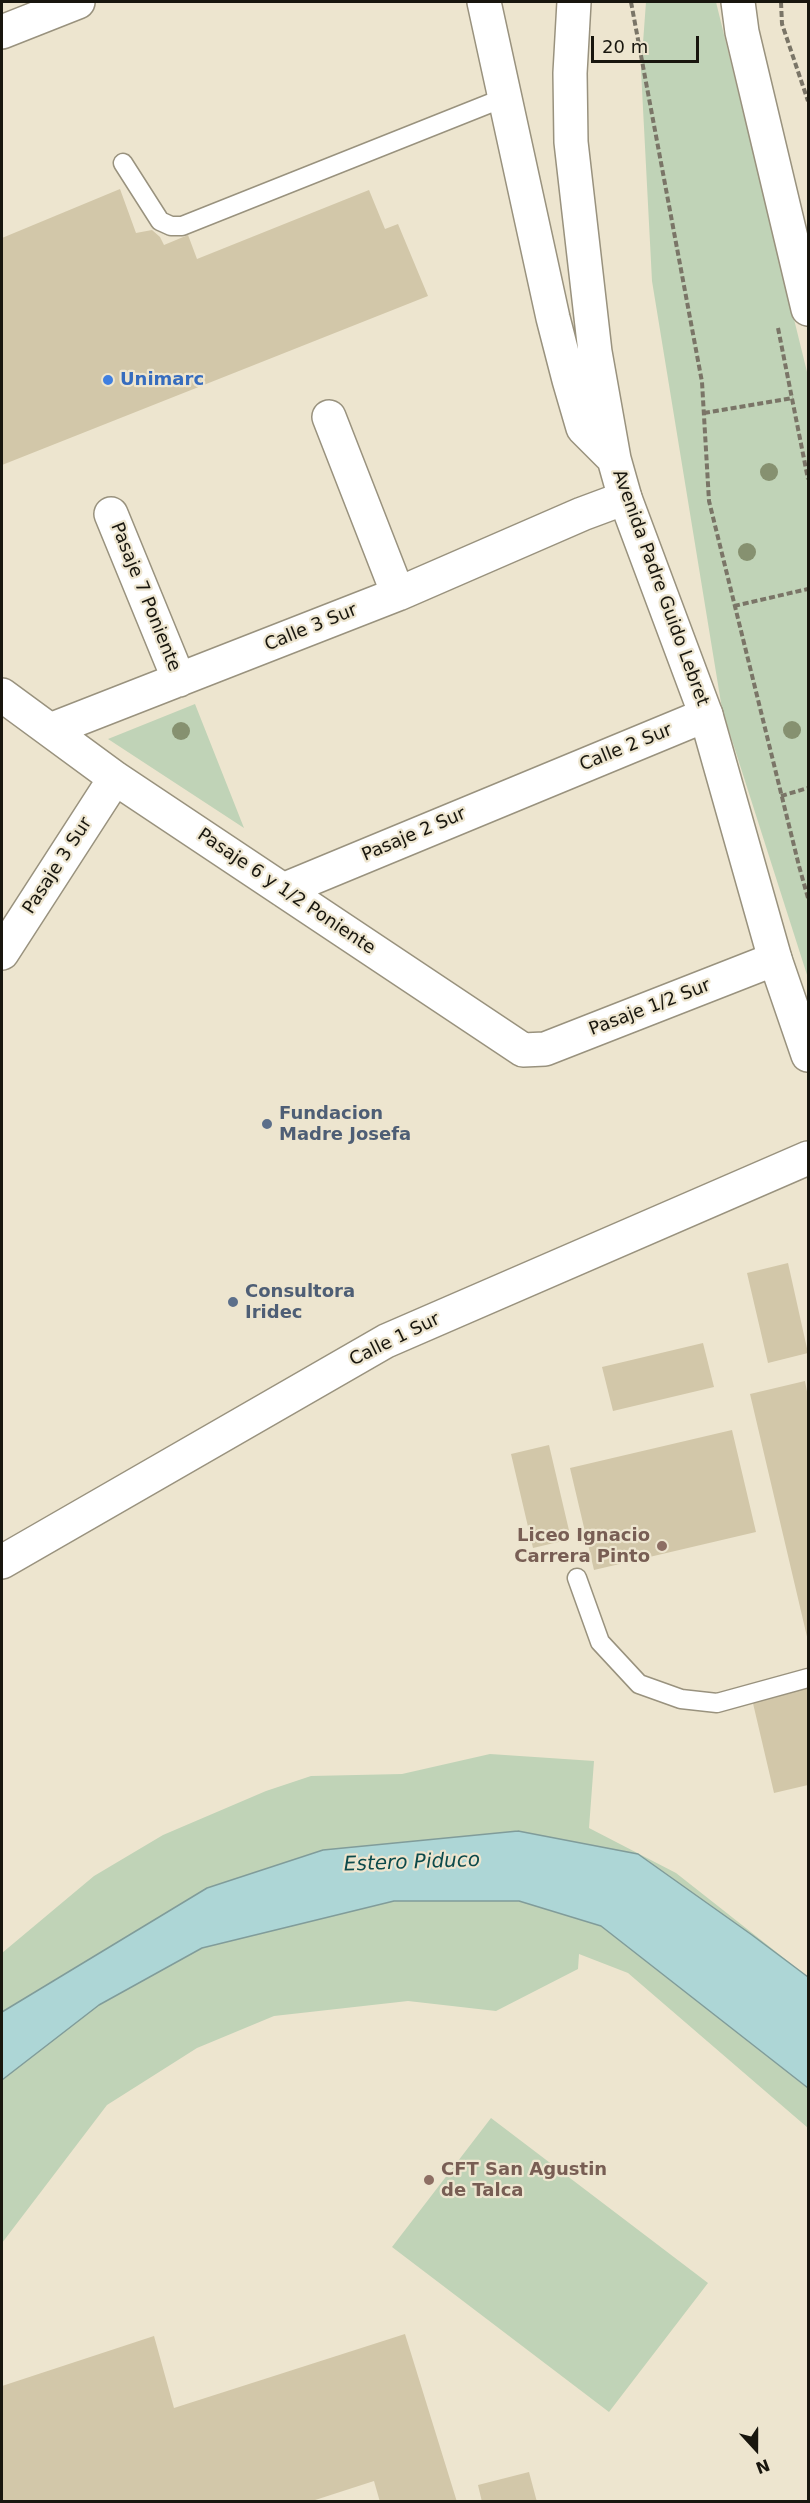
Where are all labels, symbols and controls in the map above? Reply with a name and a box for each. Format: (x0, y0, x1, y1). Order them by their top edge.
scale bar (594, 24, 702, 62)
text: 20 m (602, 36, 648, 57)
place label: Unimarc (120, 369, 204, 391)
marker: Unimarc (101, 373, 115, 387)
street label: Avenida Padre Guido Lebret (607, 467, 713, 709)
street label: Pasaje 7 Poniente (105, 519, 185, 675)
street label: Calle 3 Sur (262, 600, 360, 656)
street label: Calle 2 Sur (577, 720, 675, 776)
street label: Pasaje 2 Sur (359, 803, 469, 867)
street label: Pasaje 3 Sur (19, 814, 97, 918)
street label: Pasaje 6 y 1/2 Poniente (193, 824, 379, 960)
street label: Pasaje 1/2 Sur (586, 975, 714, 1041)
place label: Fundacion Madre Josefa (279, 1103, 411, 1146)
marker: Fundacion Madre Josefa (260, 1117, 274, 1131)
place label: Consultora Iridec (245, 1281, 355, 1324)
marker: Consultora Iridec (226, 1295, 240, 1309)
street label: Calle 1 Sur (346, 1309, 444, 1371)
place label: Liceo Ignacio Carrera Pinto (514, 1525, 650, 1568)
marker: Liceo Ignacio Carrera Pinto (655, 1539, 669, 1553)
water label: Estero Piduco (344, 1849, 480, 1877)
place label: CFT San Agustin de Talca (441, 2159, 607, 2202)
marker: CFT San Agustin de Talca (422, 2173, 436, 2187)
north arrow (726, 2419, 786, 2479)
text: N (753, 2455, 772, 2478)

